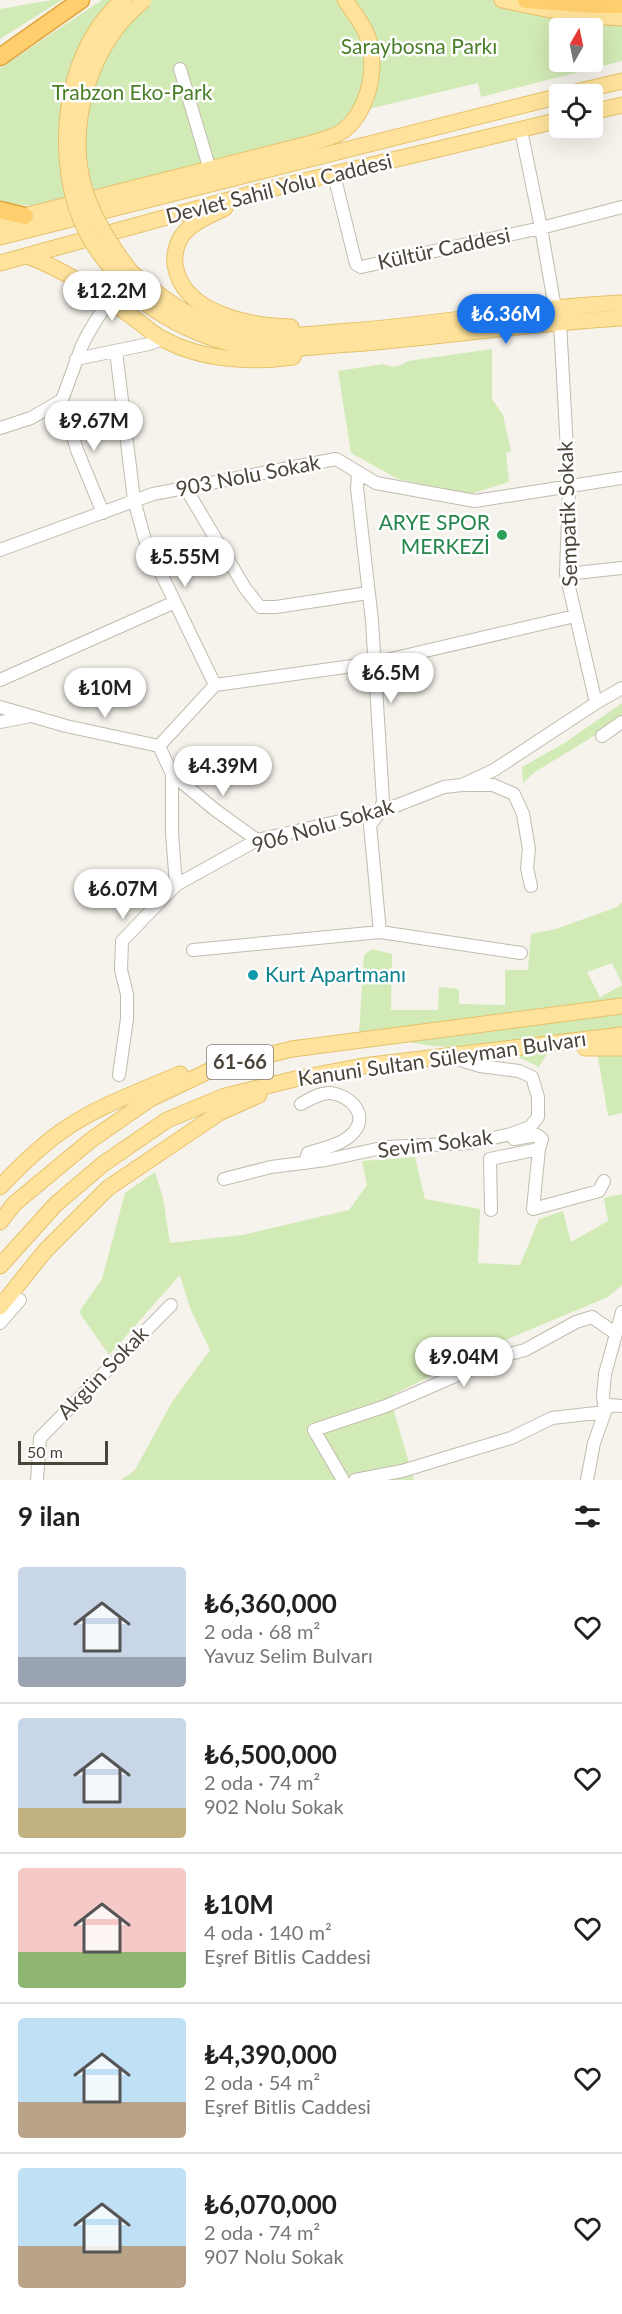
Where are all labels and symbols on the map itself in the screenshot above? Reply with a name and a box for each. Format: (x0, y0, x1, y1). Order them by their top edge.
north arrow (549, 18, 603, 72)
park label: Saraybosna Parkı (341, 33, 497, 58)
park label: Trabzon Eko-Park (52, 79, 213, 104)
street label: Devlet Sahil Yolu Caddesi (163, 147, 394, 228)
street label: Kültür Caddesi (375, 221, 512, 274)
pin: ₺12.2M (63, 271, 161, 322)
pin: ₺6.36M (457, 294, 555, 345)
pin: ₺9.67M (45, 401, 143, 452)
street label: Sempatik Sokak (551, 440, 582, 587)
street label: 903 Nolu Sokak (173, 448, 322, 501)
place label: ARYE SPOR MERKEZİ (379, 509, 491, 558)
marker: ARYE SPOR MERKEZİ (495, 528, 509, 542)
pin: ₺5.55M (136, 537, 234, 588)
pin: ₺6.5M (349, 653, 433, 704)
pin: ₺10M (69, 668, 141, 719)
pin: ₺4.39M (174, 746, 272, 797)
street label: 906 Nolu Sokak (249, 792, 397, 857)
pin: ₺6.07M (74, 869, 172, 920)
place label: Kurt Apartmanı (265, 961, 406, 986)
marker: Kurt Apartmanı (246, 968, 260, 982)
street label: Kanuni Sultan Süleyman Bulvarı (296, 1025, 588, 1090)
road number: 61-66 (207, 1045, 273, 1079)
street label: Sevim Sokak (376, 1123, 494, 1162)
street label: Akgün Sokak (51, 1320, 153, 1424)
pin: ₺9.04M (415, 1337, 513, 1388)
scale bar (18, 1438, 108, 1466)

